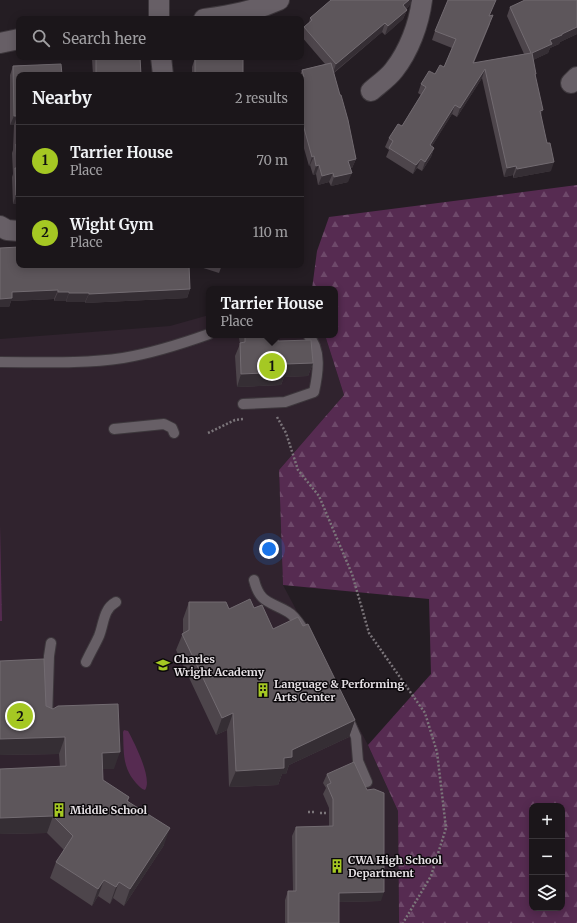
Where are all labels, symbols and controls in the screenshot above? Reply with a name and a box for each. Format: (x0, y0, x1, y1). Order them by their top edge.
search box (16, 16, 304, 60)
icon: search (30, 27, 52, 49)
text: Search here (62, 29, 146, 48)
text: Nearby (32, 87, 92, 109)
text: 2 results (235, 90, 288, 107)
text: Tarrier House (70, 143, 173, 162)
text: 1 (42, 152, 48, 169)
text: 70 m (257, 152, 288, 169)
text: Place (70, 162, 103, 179)
text: Wight Gym (70, 215, 154, 234)
text: 2 (41, 224, 49, 241)
text: 110 m (253, 224, 288, 241)
text: Place (70, 234, 103, 251)
popup (206, 286, 338, 338)
text: Tarrier House (221, 294, 323, 313)
text: Place (221, 313, 253, 330)
pin: 1 (259, 351, 285, 381)
your location (259, 539, 279, 559)
place label: Charles Wright Academy (173, 652, 265, 679)
school or university icon: Charles Wright Academy (155, 657, 171, 673)
place label: Language & Performing Arts Center (273, 677, 404, 704)
building icon: Language & Performing Arts Center (255, 682, 271, 698)
pin: 2 (7, 701, 33, 731)
building icon: Middle School (51, 802, 67, 818)
place label: Middle School (70, 803, 148, 817)
map controls (529, 803, 565, 911)
button: + (529, 803, 565, 839)
button: − (529, 839, 565, 875)
place label: CWA High School Department (348, 853, 442, 880)
building icon: CWA High School Department (329, 858, 345, 874)
button: layers (529, 875, 565, 911)

